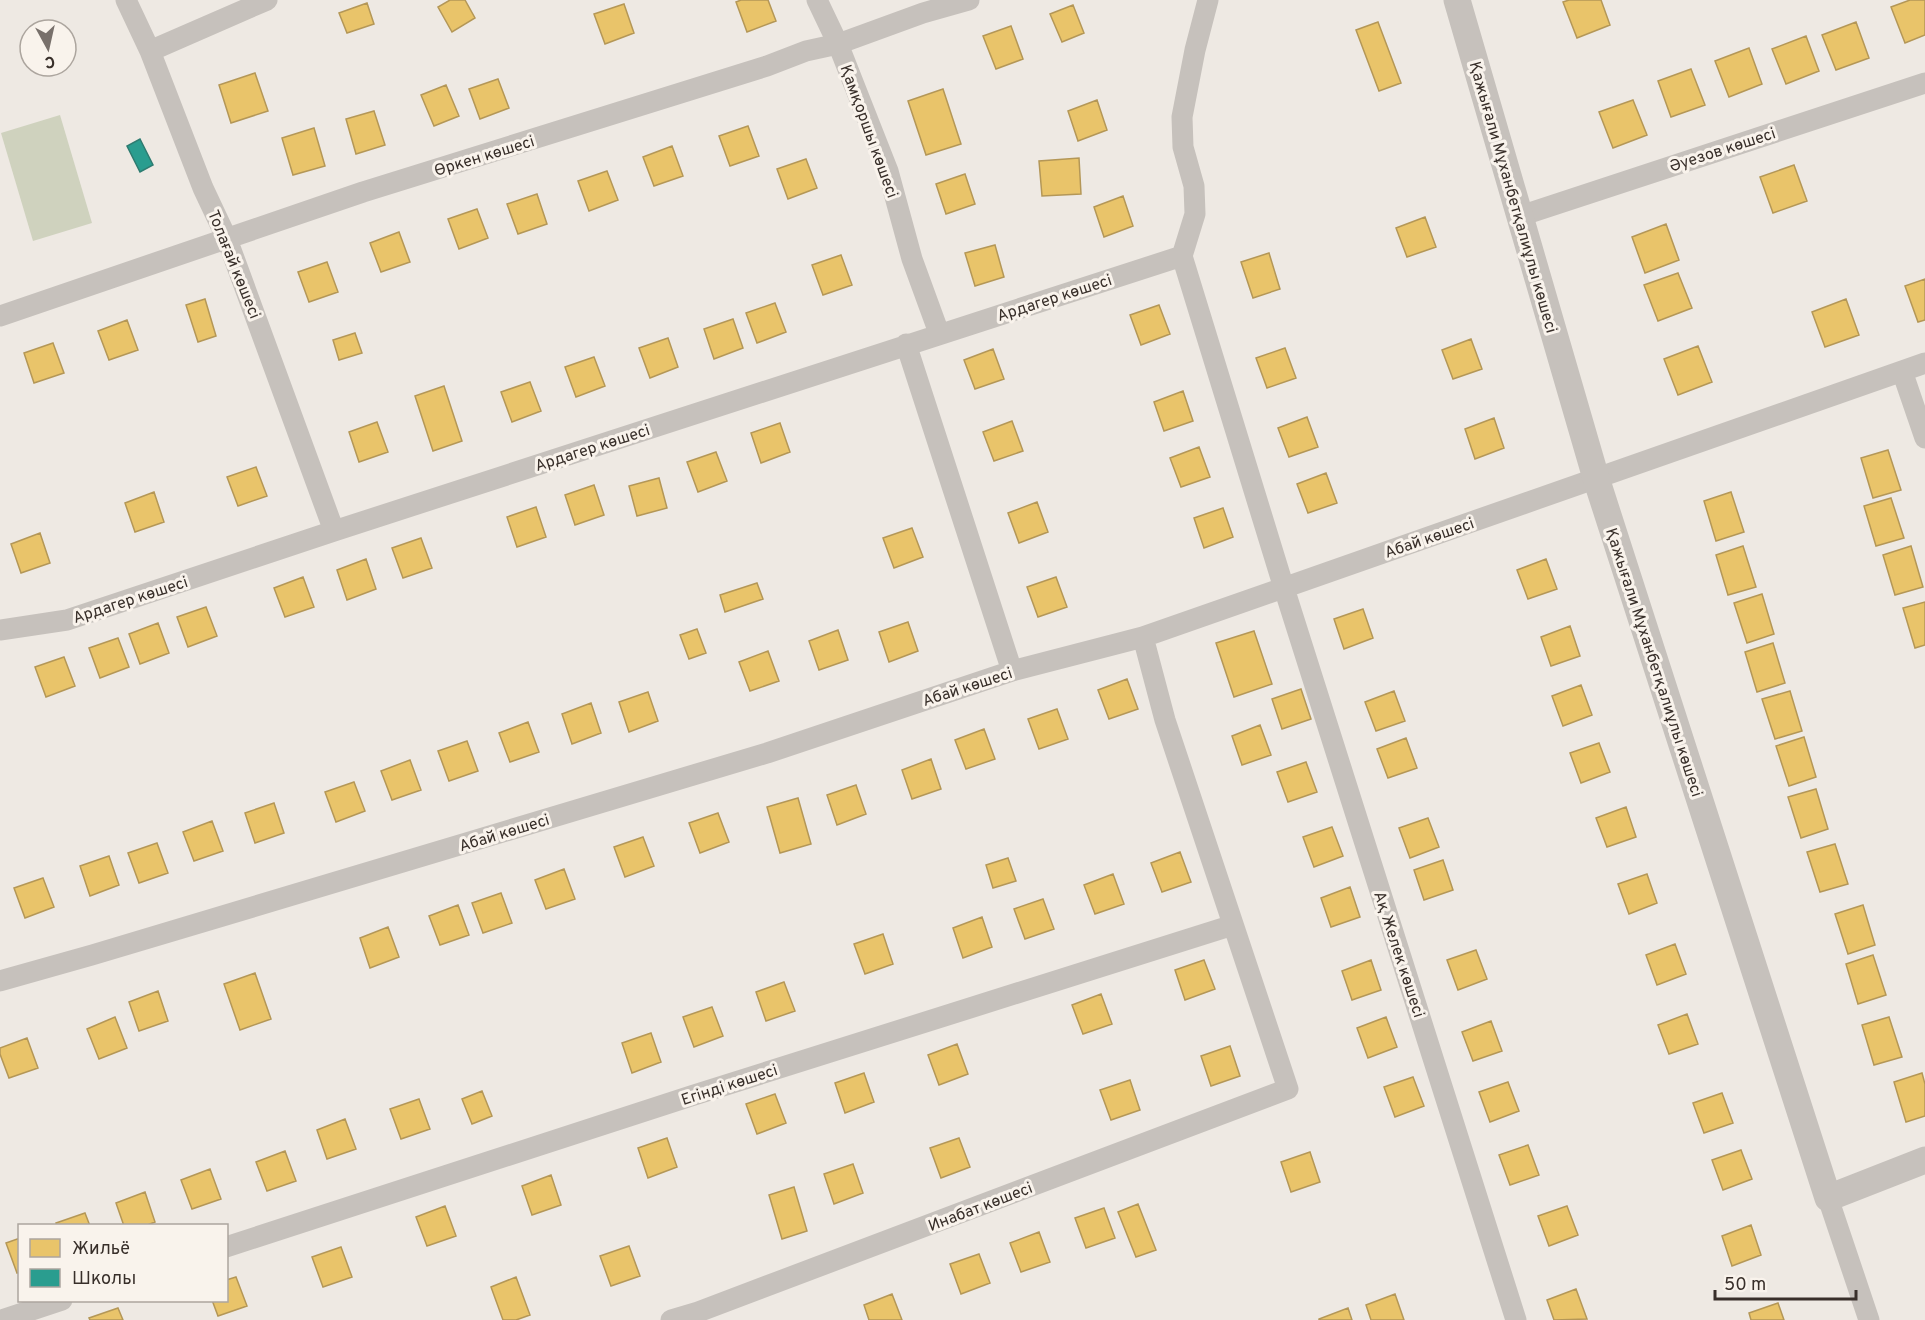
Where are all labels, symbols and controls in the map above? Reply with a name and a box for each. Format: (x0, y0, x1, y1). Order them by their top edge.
north arrow (18, 18, 78, 78)
text: С (43, 50, 56, 71)
street label: Қажығали Мұханбетқалиұлы көшесі (1464, 59, 1561, 336)
street label: Қамқоршы көшесі (835, 62, 902, 201)
street label: Әуезов көшесі (1667, 124, 1778, 178)
street label: Өркен көшесі (432, 132, 537, 182)
street label: Толағай көшесі (202, 207, 264, 322)
street label: Ардагер көшесі (995, 271, 1115, 327)
street label: Ардагер көшесі (533, 421, 653, 477)
street label: Абай көшесі (1382, 514, 1477, 564)
street label: Қажығали Мұханбетқалиұлы көшесі (1600, 526, 1706, 800)
street label: Ардагер көшесі (71, 573, 191, 629)
street label: Абай көшесі (920, 664, 1015, 712)
street label: Абай көшесі (457, 811, 552, 857)
street label: Ақ Желек көшесі (1368, 889, 1428, 1020)
street label: Егінді көшесі (679, 1061, 780, 1111)
street label: Инабат көшесі (926, 1179, 1036, 1237)
legend (18, 1224, 228, 1302)
text: Жильё (72, 1238, 130, 1261)
scale bar (1715, 1263, 1856, 1301)
text: Школы (72, 1268, 136, 1291)
text: 50 m (1724, 1274, 1766, 1297)

